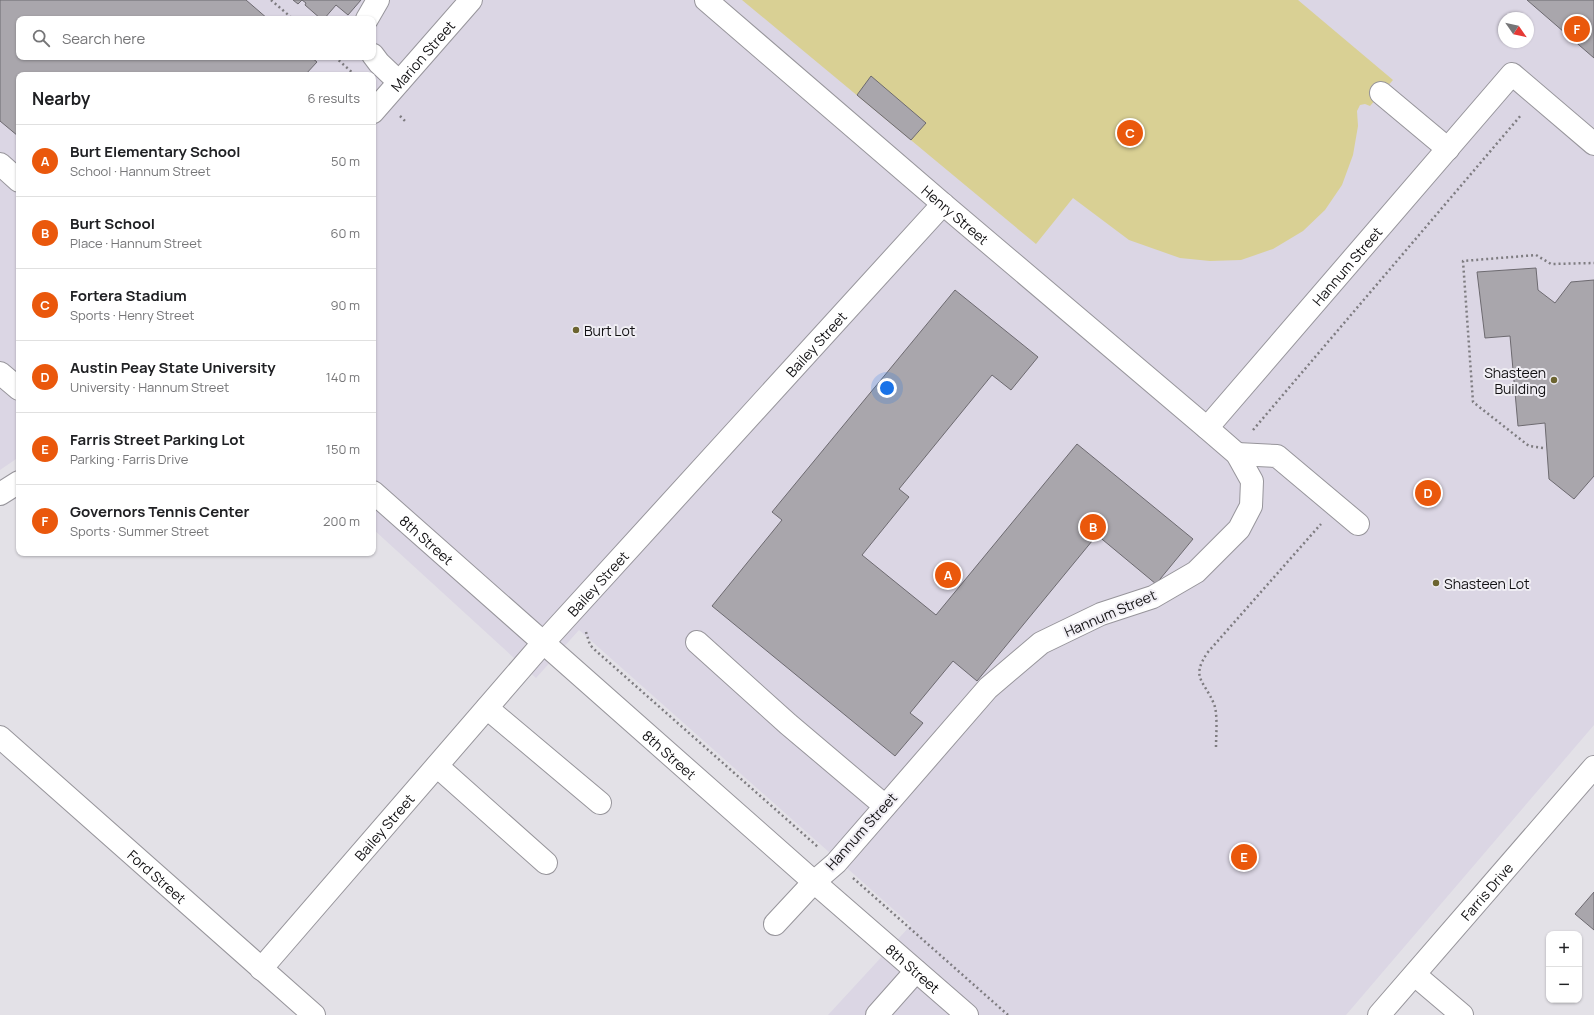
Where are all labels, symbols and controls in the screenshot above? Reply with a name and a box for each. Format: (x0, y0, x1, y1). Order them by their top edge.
north arrow (1498, 12, 1534, 48)
pin: F (1564, 14, 1590, 44)
search box (16, 16, 376, 60)
street label: Marion Street (386, 16, 459, 95)
icon: search (30, 27, 52, 49)
text: Search here (62, 28, 145, 49)
text: Nearby (32, 87, 90, 110)
text: 6 results (308, 89, 360, 107)
pin: C (1117, 118, 1143, 148)
text: Burt Elementary School (70, 141, 241, 162)
text: A (41, 152, 49, 170)
text: 50 m (331, 152, 360, 170)
text: School · Hannum Street (70, 162, 211, 180)
street label: Henry Street (918, 181, 993, 249)
text: Burt School (70, 213, 155, 234)
street label: Hannum Street (1307, 222, 1386, 309)
text: B (41, 224, 49, 242)
text: 60 m (330, 224, 360, 242)
text: Place · Hannum Street (70, 234, 202, 252)
text: Fortera Stadium (70, 285, 187, 306)
text: C (40, 296, 50, 314)
text: 90 m (330, 296, 360, 314)
text: Sports · Henry Street (70, 306, 195, 324)
street label: Bailey Street (781, 307, 851, 380)
place label: Burt Lot (584, 321, 636, 340)
marker: Burt Lot (571, 325, 581, 335)
text: Austin Peay State University (70, 357, 276, 378)
place label: Shasteen Building (1484, 363, 1546, 398)
text: D (40, 368, 50, 386)
text: 140 m (326, 368, 360, 386)
marker: Shasteen Building (1549, 375, 1559, 385)
text: University · Hannum Street (70, 378, 229, 396)
your location (877, 378, 897, 398)
text: Farris Street Parking Lot (70, 429, 245, 450)
text: E (41, 440, 49, 458)
text: 150 m (326, 440, 360, 458)
text: Parking · Farris Drive (70, 450, 188, 468)
pin: D (1415, 478, 1441, 508)
text: Governors Tennis Center (70, 501, 249, 522)
street label: 8th Street (396, 511, 458, 569)
text: F (42, 512, 48, 530)
text: 200 m (323, 512, 360, 530)
pin: B (1080, 512, 1106, 542)
text: Sports · Summer Street (70, 522, 209, 540)
street label: Bailey Street (563, 546, 633, 620)
pin: A (935, 560, 961, 590)
place label: Shasteen Lot (1444, 574, 1530, 593)
marker: Shasteen Lot (1431, 578, 1441, 588)
street label: Hannum Street (1061, 585, 1159, 641)
street label: 8th Street (639, 725, 701, 784)
street label: Hannum Street (821, 788, 901, 874)
street label: Bailey Street (350, 789, 418, 864)
pin: E (1231, 842, 1257, 872)
street label: Ford Street (124, 845, 191, 908)
street label: Farris Drive (1456, 858, 1517, 924)
map controls (1546, 931, 1582, 1003)
button: + (1546, 931, 1582, 967)
street label: 8th Street (882, 939, 945, 997)
button: − (1546, 967, 1582, 1003)

